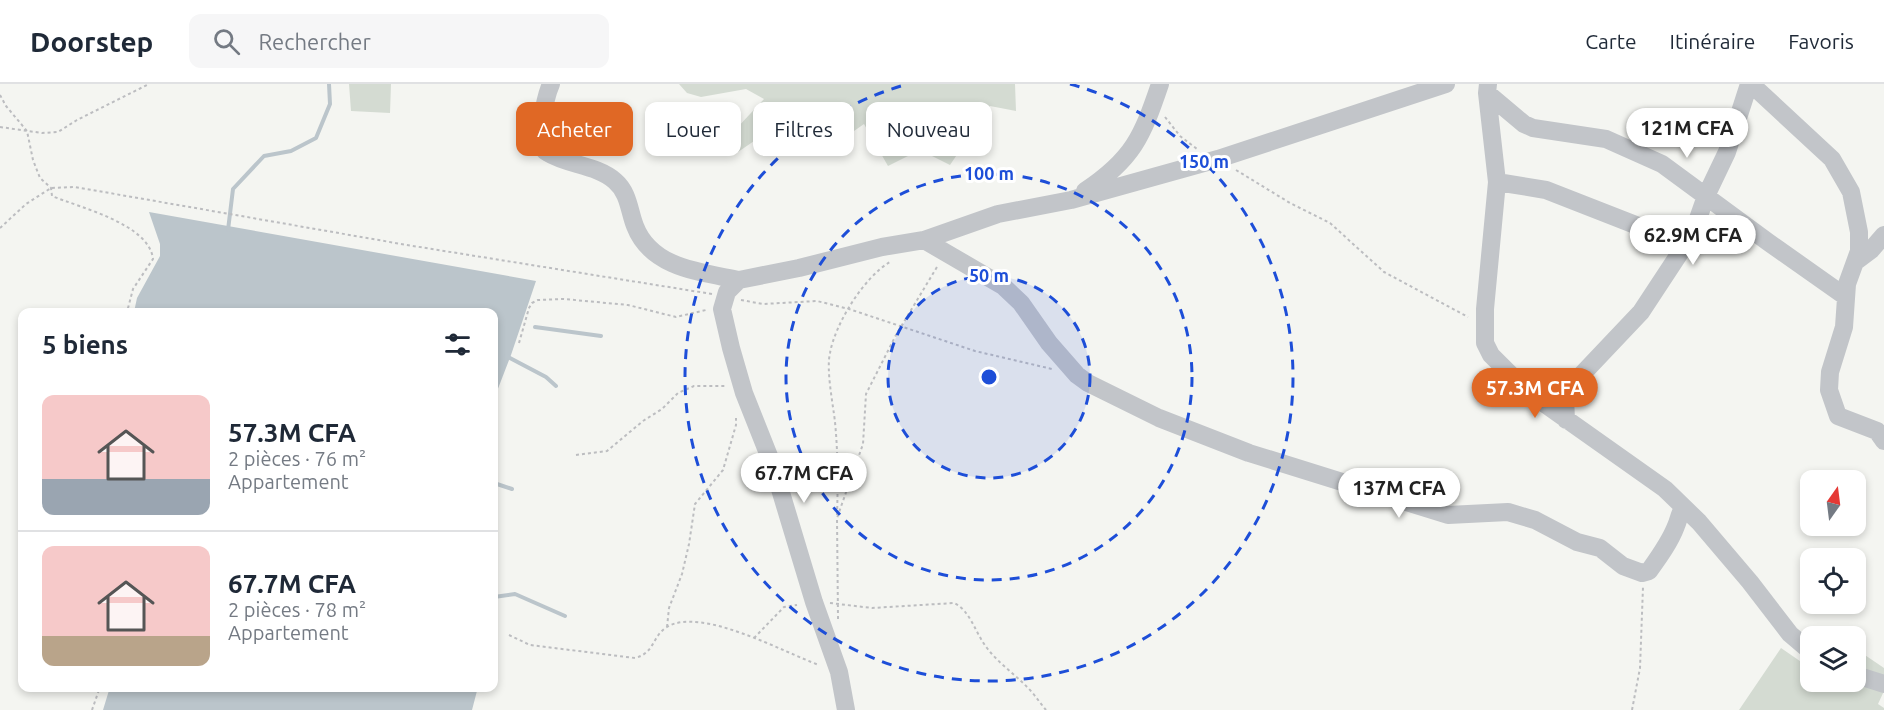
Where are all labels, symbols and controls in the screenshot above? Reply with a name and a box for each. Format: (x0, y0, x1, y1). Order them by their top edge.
search box (189, 14, 609, 68)
icon: search (210, 25, 243, 58)
text: Doorstep (30, 26, 153, 57)
text: Rechercher (258, 29, 371, 54)
text: Carte (1585, 29, 1637, 53)
text: Itinéraire (1670, 29, 1755, 53)
text: Favoris (1788, 29, 1854, 53)
chip: Acheter (516, 102, 633, 156)
chip: Louer (645, 102, 741, 156)
chip: Filtres (753, 102, 854, 156)
chip: Nouveau (866, 102, 992, 156)
pin: 121M CFA (1625, 108, 1749, 159)
text: 121M CFA (1640, 116, 1734, 139)
text: 150 m (1179, 151, 1229, 171)
text: 100 m (964, 163, 1014, 183)
pin: 62.9M CFA (1624, 215, 1762, 266)
text: 62.9M CFA (1644, 223, 1742, 246)
text: 50 m (969, 265, 1009, 285)
icon: filters (441, 328, 474, 361)
text: 5 biens (42, 330, 128, 359)
centre of rings (979, 367, 999, 387)
pin: 57.3M CFA (1466, 368, 1604, 419)
text: 57.3M CFA (1486, 376, 1584, 399)
text: 57.3M CFA (228, 418, 356, 447)
icon: home (90, 419, 162, 491)
text: 2 pièces · 76 m² (228, 447, 366, 470)
pin: 67.7M CFA (735, 453, 873, 504)
text: 67.7M CFA (755, 461, 853, 484)
pin: 137M CFA (1337, 468, 1461, 519)
text: Appartement (228, 470, 349, 493)
north arrow (1800, 470, 1866, 536)
map controls (1800, 470, 1866, 692)
text: 137M CFA (1352, 476, 1446, 499)
button: locate (1800, 548, 1866, 614)
text: 67.7M CFA (228, 569, 356, 598)
icon: home (90, 570, 162, 642)
text: 2 pièces · 78 m² (228, 598, 366, 621)
text: Appartement (228, 621, 349, 644)
button: layers (1800, 626, 1866, 692)

